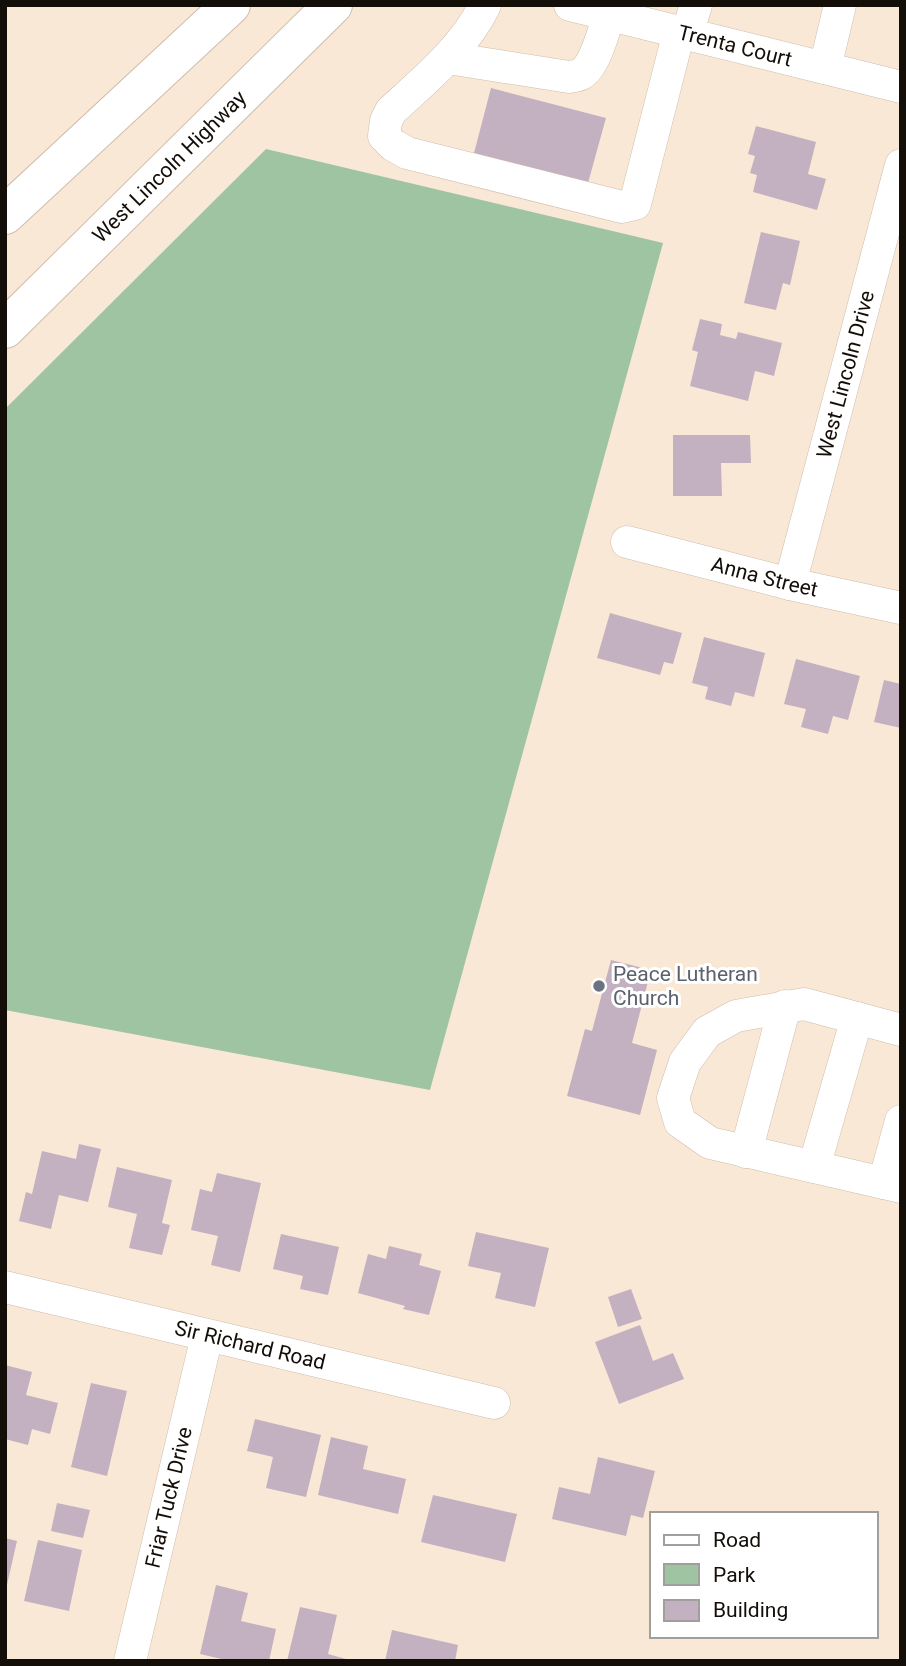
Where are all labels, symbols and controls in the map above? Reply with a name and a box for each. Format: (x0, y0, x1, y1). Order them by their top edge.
street label: Trenta Court (675, 20, 795, 72)
street label: West Lincoln Highway (88, 86, 251, 248)
street label: West Lincoln Drive (812, 288, 879, 461)
street label: Anna Street (709, 552, 820, 602)
place label: Peace Lutheran Church (613, 962, 758, 1010)
marker: Peace Lutheran Church (591, 978, 607, 994)
street label: Sir Richard Road (172, 1316, 328, 1375)
street label: Friar Tuck Drive (140, 1425, 197, 1570)
legend (650, 1512, 878, 1638)
text: Road (713, 1528, 761, 1552)
text: Park (713, 1563, 756, 1587)
text: Building (713, 1598, 788, 1622)

